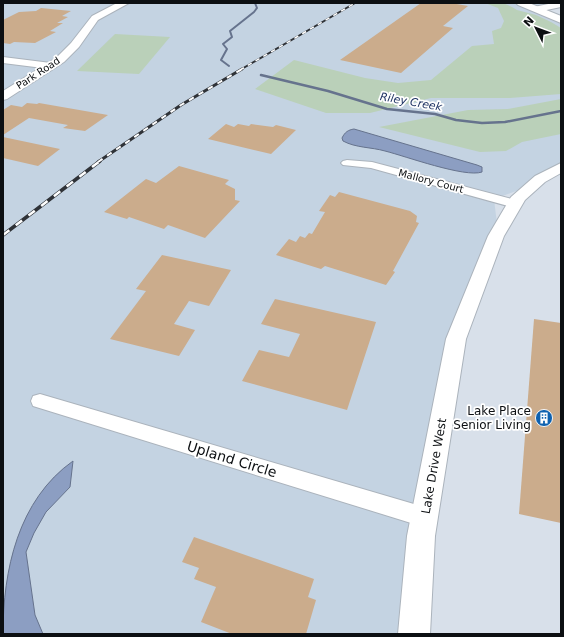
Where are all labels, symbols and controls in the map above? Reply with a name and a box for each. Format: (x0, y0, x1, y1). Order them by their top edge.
north arrow (516, 8, 556, 48)
text: N (521, 14, 537, 29)
street label: Park Road (14, 55, 62, 91)
water label: Riley Creek (379, 90, 444, 114)
street label: Mallory Court (397, 167, 465, 195)
place label: Lake Place Senior Living (453, 404, 531, 432)
building icon: Lake Place Senior Living (534, 408, 554, 428)
street label: Lake Drive West (419, 417, 449, 515)
street label: Upland Circle (185, 438, 279, 480)

